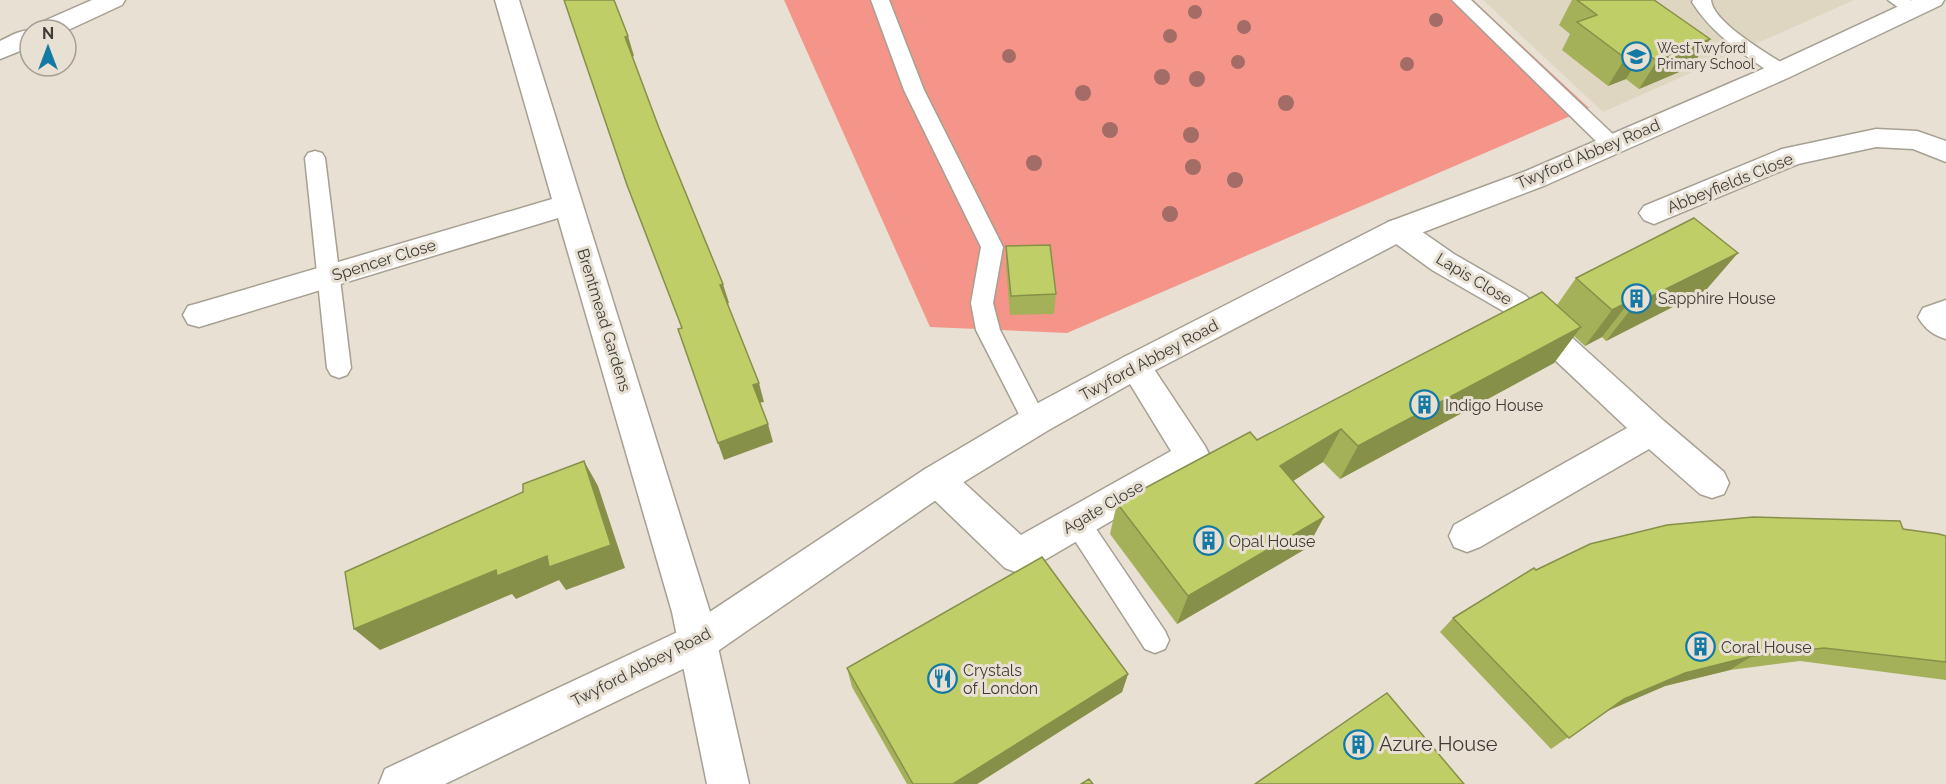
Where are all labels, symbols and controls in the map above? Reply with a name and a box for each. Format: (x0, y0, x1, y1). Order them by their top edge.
north arrow (18, 18, 78, 78)
text: N (42, 24, 54, 43)
school or university icon: West Twyford Primary School (1620, 40, 1652, 72)
place label: West Twyford Primary School (1657, 40, 1755, 72)
street label: Twyford Abbey Road (1513, 115, 1663, 193)
street label: Abbeyfields Close (1664, 149, 1796, 217)
street label: Spencer Close (330, 235, 438, 285)
street label: Brentmead Gardens (573, 246, 635, 394)
street label: Lapis Close (1433, 249, 1515, 309)
building icon: Sapphire House (1621, 282, 1653, 314)
place label: Sapphire House (1658, 289, 1776, 308)
street label: Twyford Abbey Road (1077, 315, 1221, 405)
building icon: Indigo House (1408, 389, 1440, 421)
place label: Indigo House (1445, 396, 1543, 415)
street label: Agate Close (1059, 476, 1147, 538)
building icon: Opal House (1192, 525, 1224, 557)
place label: Opal House (1229, 532, 1315, 551)
street label: Twyford Abbey Road (568, 624, 714, 710)
building icon: Coral House (1684, 631, 1716, 663)
place label: Coral House (1721, 638, 1812, 657)
place label: Crystals of London (963, 661, 1038, 698)
restaurant icon: Crystals of London (926, 663, 958, 695)
building icon: Azure House (1342, 728, 1374, 760)
place label: Azure House (1379, 732, 1498, 756)

